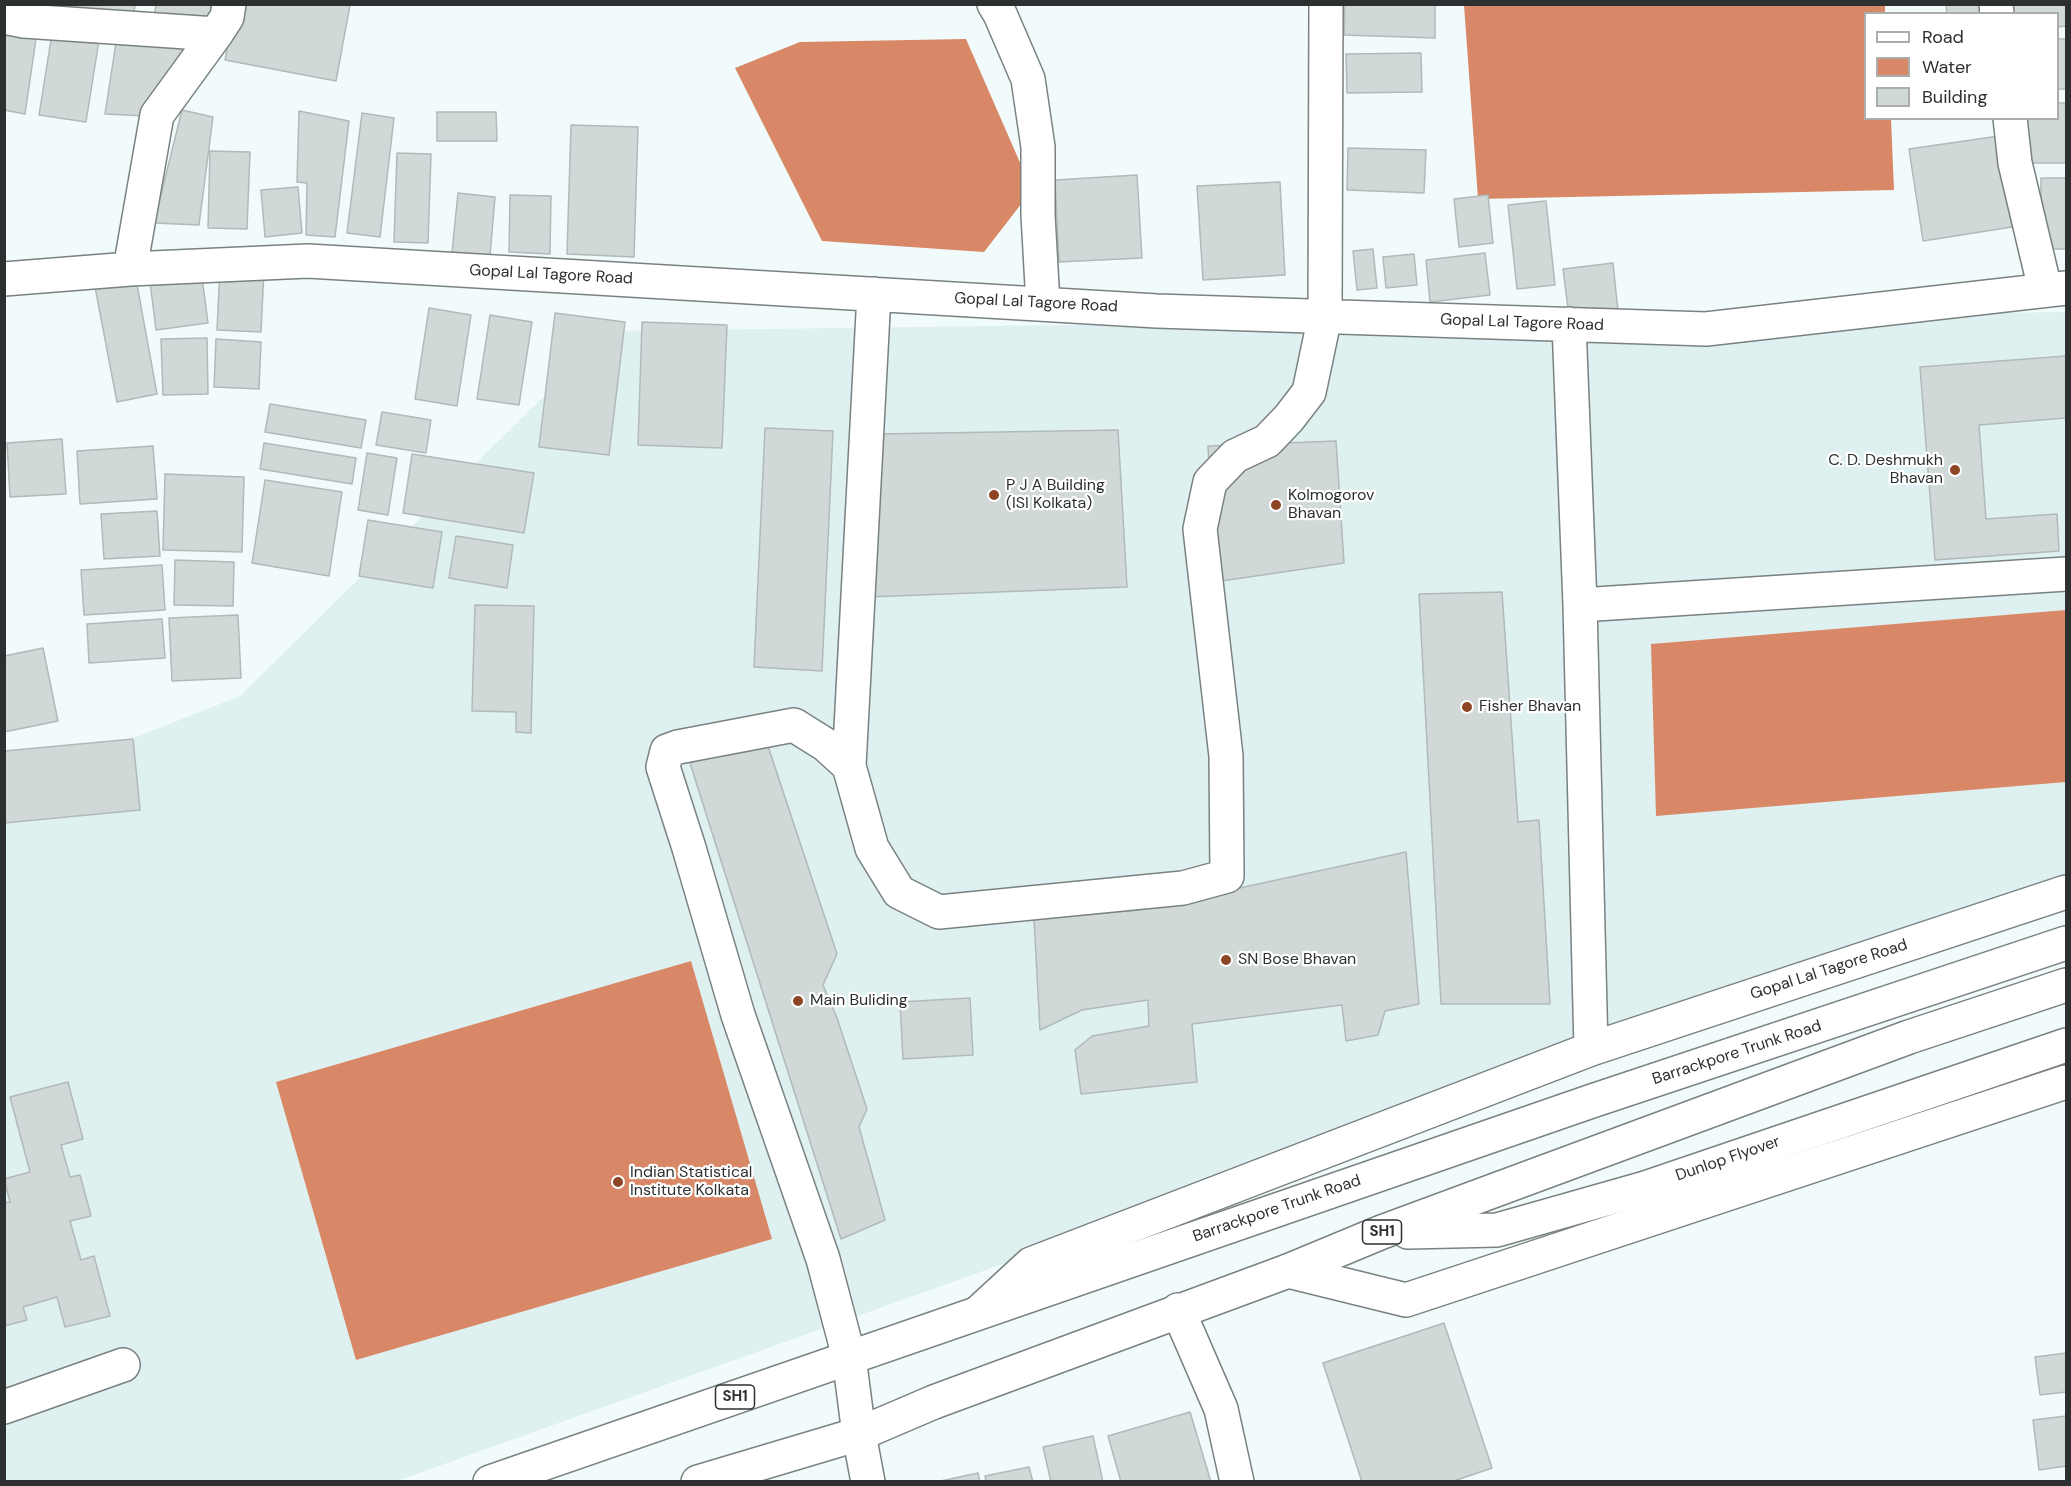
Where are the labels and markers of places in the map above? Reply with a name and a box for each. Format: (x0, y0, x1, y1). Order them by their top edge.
place label: C. D. Deshmukh Bhavan (1828, 451, 1943, 489)
marker: C. D. Deshmukh Bhavan (1948, 463, 1962, 477)
place label: P J A Building (ISI Kolkata) (1006, 476, 1105, 514)
place label: Kolmogorov Bhavan (1288, 486, 1375, 524)
marker: P J A Building (ISI Kolkata) (987, 488, 1001, 502)
marker: Kolmogorov Bhavan (1269, 498, 1283, 512)
place label: Fisher Bhavan (1479, 697, 1581, 717)
marker: Fisher Bhavan (1460, 700, 1474, 714)
place label: SN Bose Bhavan (1238, 950, 1356, 970)
marker: SN Bose Bhavan (1219, 953, 1233, 967)
place label: Main Buliding (810, 991, 908, 1011)
marker: Main Buliding (791, 994, 805, 1008)
place label: Indian Statistical Institute Kolkata (630, 1163, 752, 1201)
marker: Indian Statistical Institute Kolkata (611, 1175, 625, 1189)

